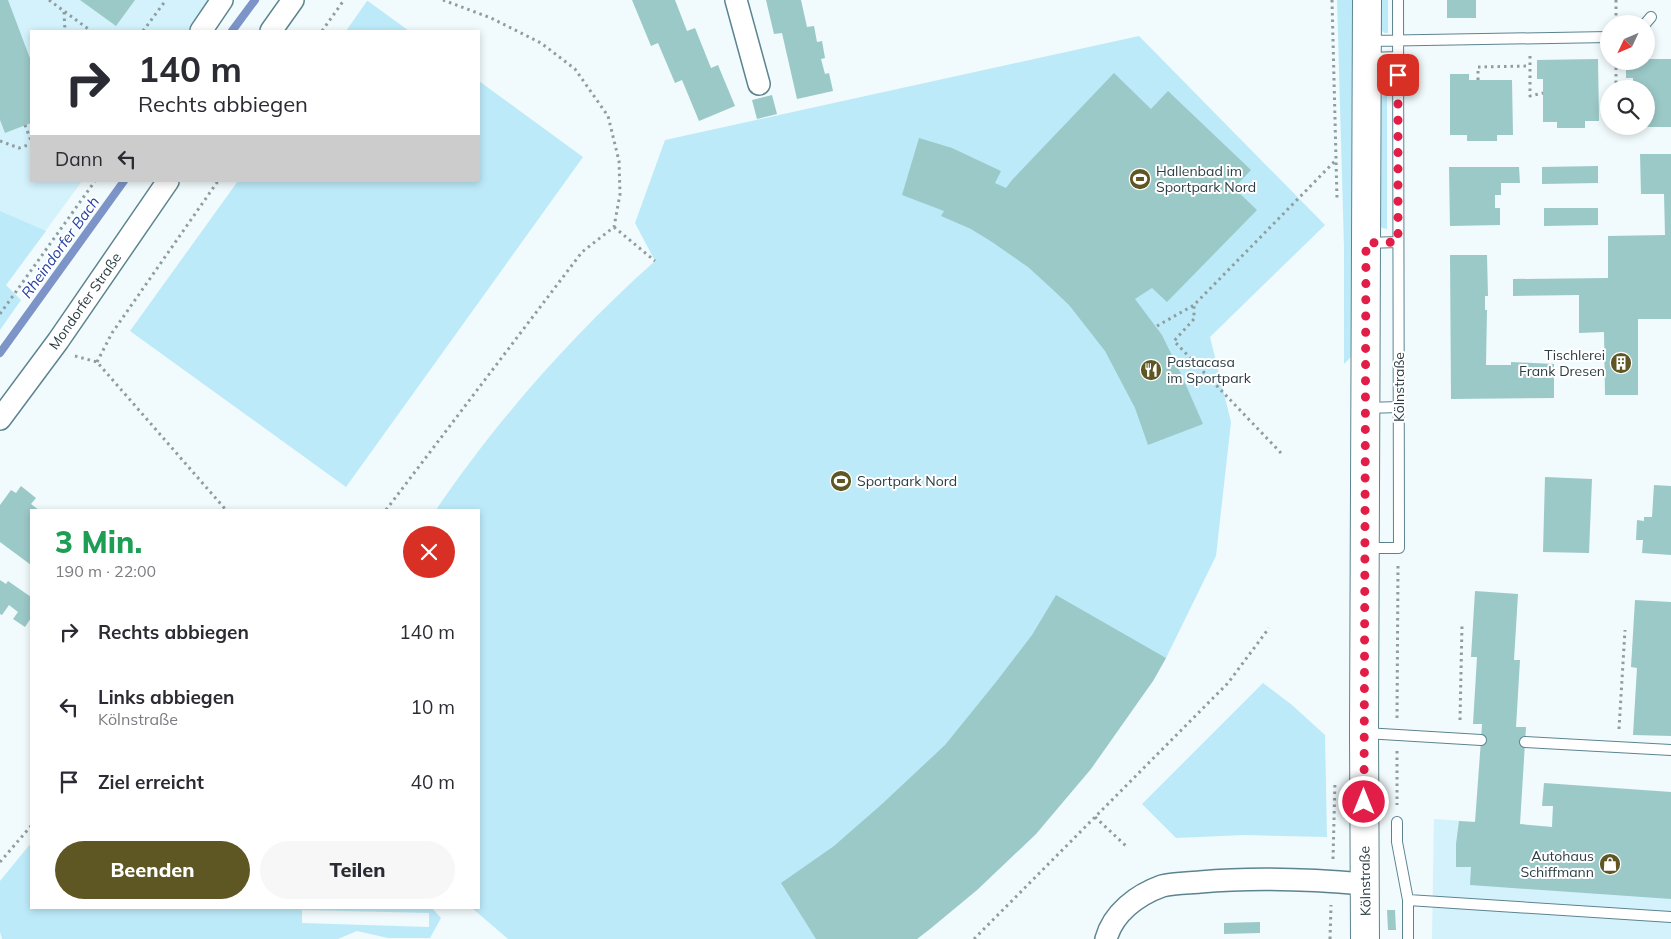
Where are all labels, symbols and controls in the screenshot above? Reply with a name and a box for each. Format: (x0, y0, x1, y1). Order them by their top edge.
north arrow (1600, 15, 1655, 70)
map controls (1600, 15, 1655, 135)
text: 140 m (138, 47, 242, 91)
icon: right (55, 50, 120, 115)
pin (1377, 54, 1419, 96)
icon: arrive (1384, 61, 1412, 89)
button: search (1600, 80, 1655, 135)
text: Rechts abbiegen (138, 90, 308, 118)
icon: left (113, 145, 141, 173)
text: Dann (55, 147, 103, 171)
place label: Hallenbad im Sportpark Nord (1156, 162, 1256, 196)
sports icon: Hallenbad im Sportpark Nord (1128, 167, 1152, 191)
water label: Rheindorfer Bach (17, 192, 103, 301)
street label: Mondorfer Straße (45, 249, 125, 353)
place label: Tischlerei Frank Dresen (1519, 346, 1605, 380)
building icon: Tischlerei Frank Dresen (1609, 351, 1633, 375)
street label: Kölnstraße (1390, 352, 1408, 422)
place label: Pastacasa im Sportpark (1167, 353, 1252, 387)
restaurant icon: Pastacasa im Sportpark (1139, 358, 1163, 382)
sports icon: Sportpark Nord (829, 469, 853, 493)
place label: Sportpark Nord (857, 472, 957, 490)
text: 3 Min. (55, 523, 142, 561)
button: close (403, 526, 455, 578)
text: 190 m · 22:00 (55, 561, 156, 581)
icon: right (55, 618, 83, 646)
text: Rechts abbiegen (98, 620, 249, 644)
text: 140 m (399, 620, 455, 644)
text: Links abbiegen (98, 685, 235, 709)
icon: left (55, 693, 83, 721)
text: 10 m (411, 695, 455, 719)
text: Kölnstraße (98, 709, 178, 729)
icon: arrive (55, 768, 83, 796)
text: Ziel erreicht (98, 770, 204, 794)
text: 40 m (411, 770, 455, 794)
position arrow (1337, 775, 1389, 827)
button: Beenden (55, 841, 250, 899)
button: Teilen (260, 841, 455, 899)
street label: Kölnstraße (1355, 846, 1375, 916)
place label: Autohaus Schiffmann (1520, 847, 1594, 881)
shop icon: Autohaus Schiffmann (1598, 852, 1622, 876)

